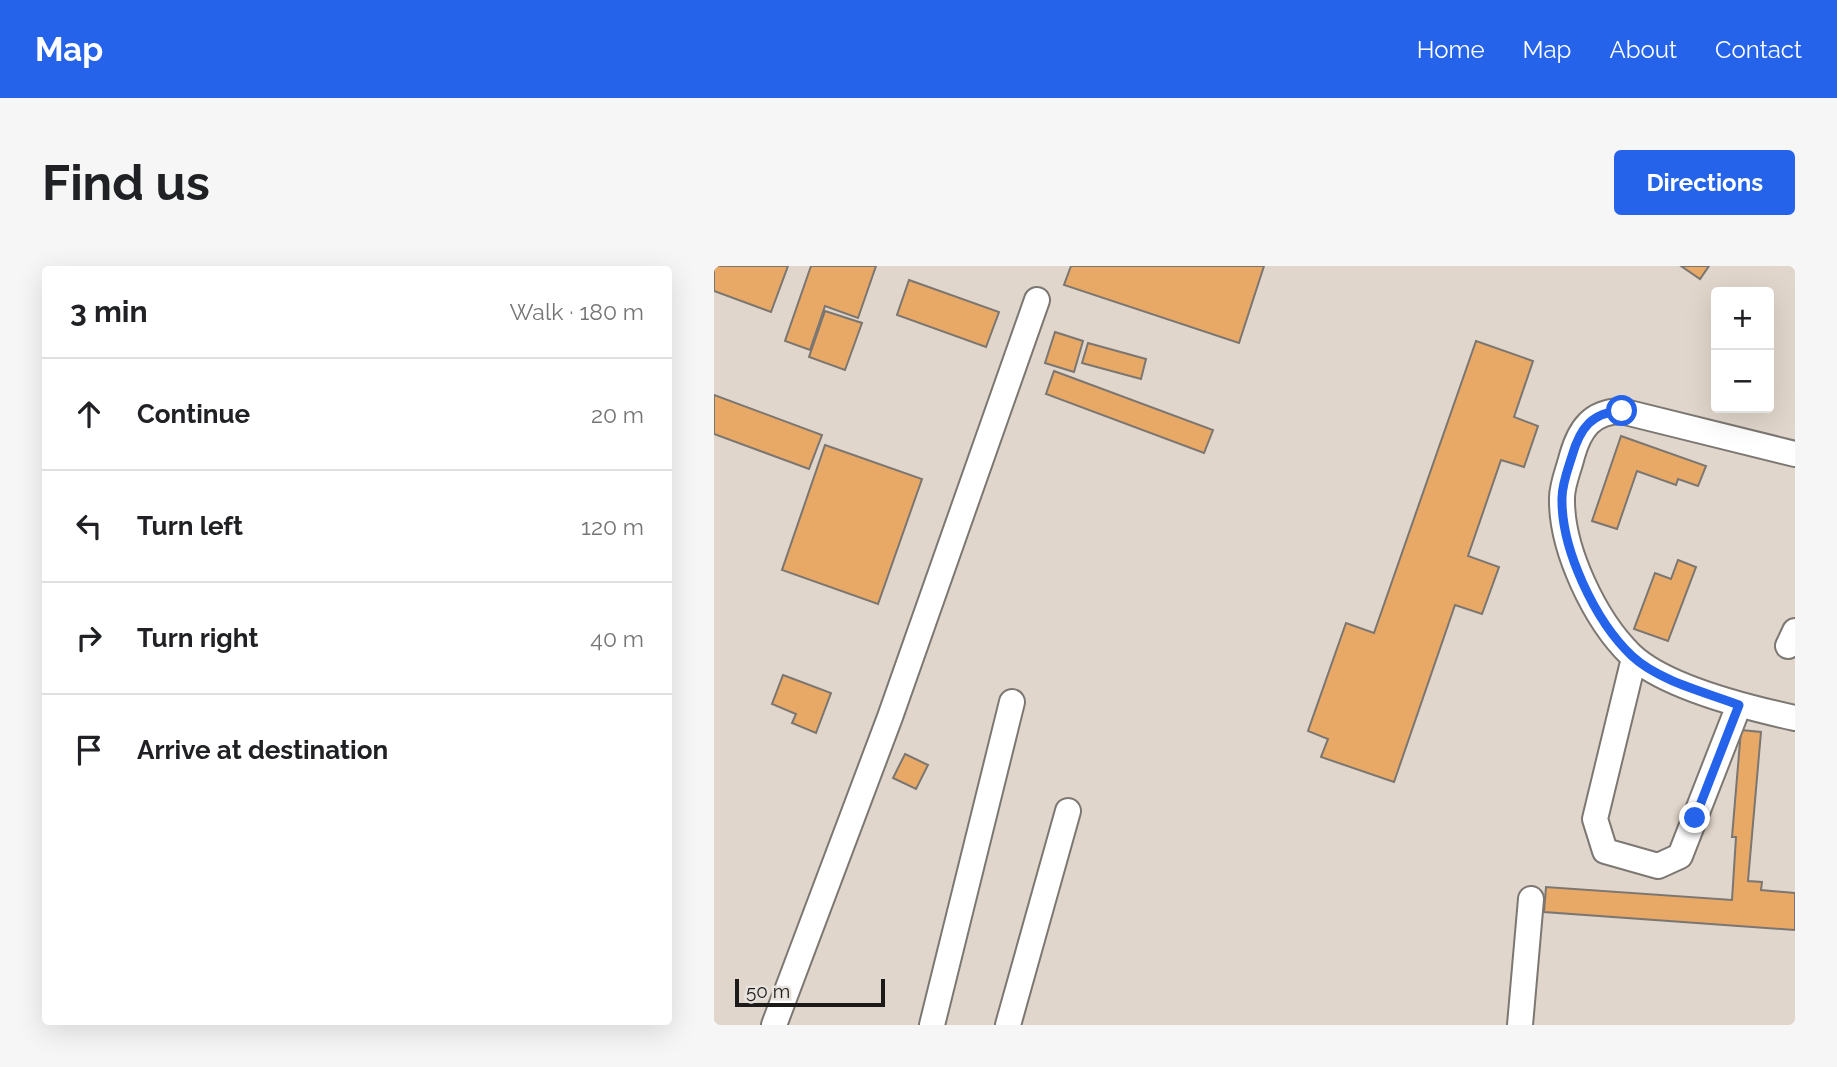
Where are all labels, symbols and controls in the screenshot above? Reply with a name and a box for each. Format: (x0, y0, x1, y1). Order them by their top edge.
text: Map (35, 30, 103, 69)
text: Home (1417, 35, 1485, 64)
text: Map (1523, 35, 1571, 64)
text: About (1609, 35, 1677, 64)
text: Contact (1715, 35, 1802, 64)
button: Directions (1614, 150, 1795, 215)
text: Find us (42, 154, 210, 211)
map controls (1711, 287, 1774, 413)
button: + (1711, 287, 1774, 350)
text: 3 min (70, 294, 148, 329)
text: Walk · 180 m (510, 298, 644, 325)
button: − (1711, 350, 1774, 413)
icon: ahead (70, 395, 108, 433)
route start (1606, 395, 1637, 426)
text: Continue (137, 399, 250, 429)
text: 20 m (591, 401, 644, 428)
icon: left (70, 507, 108, 545)
text: Turn left (137, 511, 243, 541)
text: 120 m (581, 513, 644, 540)
icon: right (70, 619, 108, 657)
text: Turn right (137, 623, 258, 653)
text: 40 m (590, 625, 644, 652)
icon: arrive (70, 731, 108, 769)
text: Arrive at destination (137, 735, 388, 765)
route end (1679, 802, 1710, 833)
scale bar (735, 976, 886, 1008)
text: 50 m (746, 980, 790, 1002)

